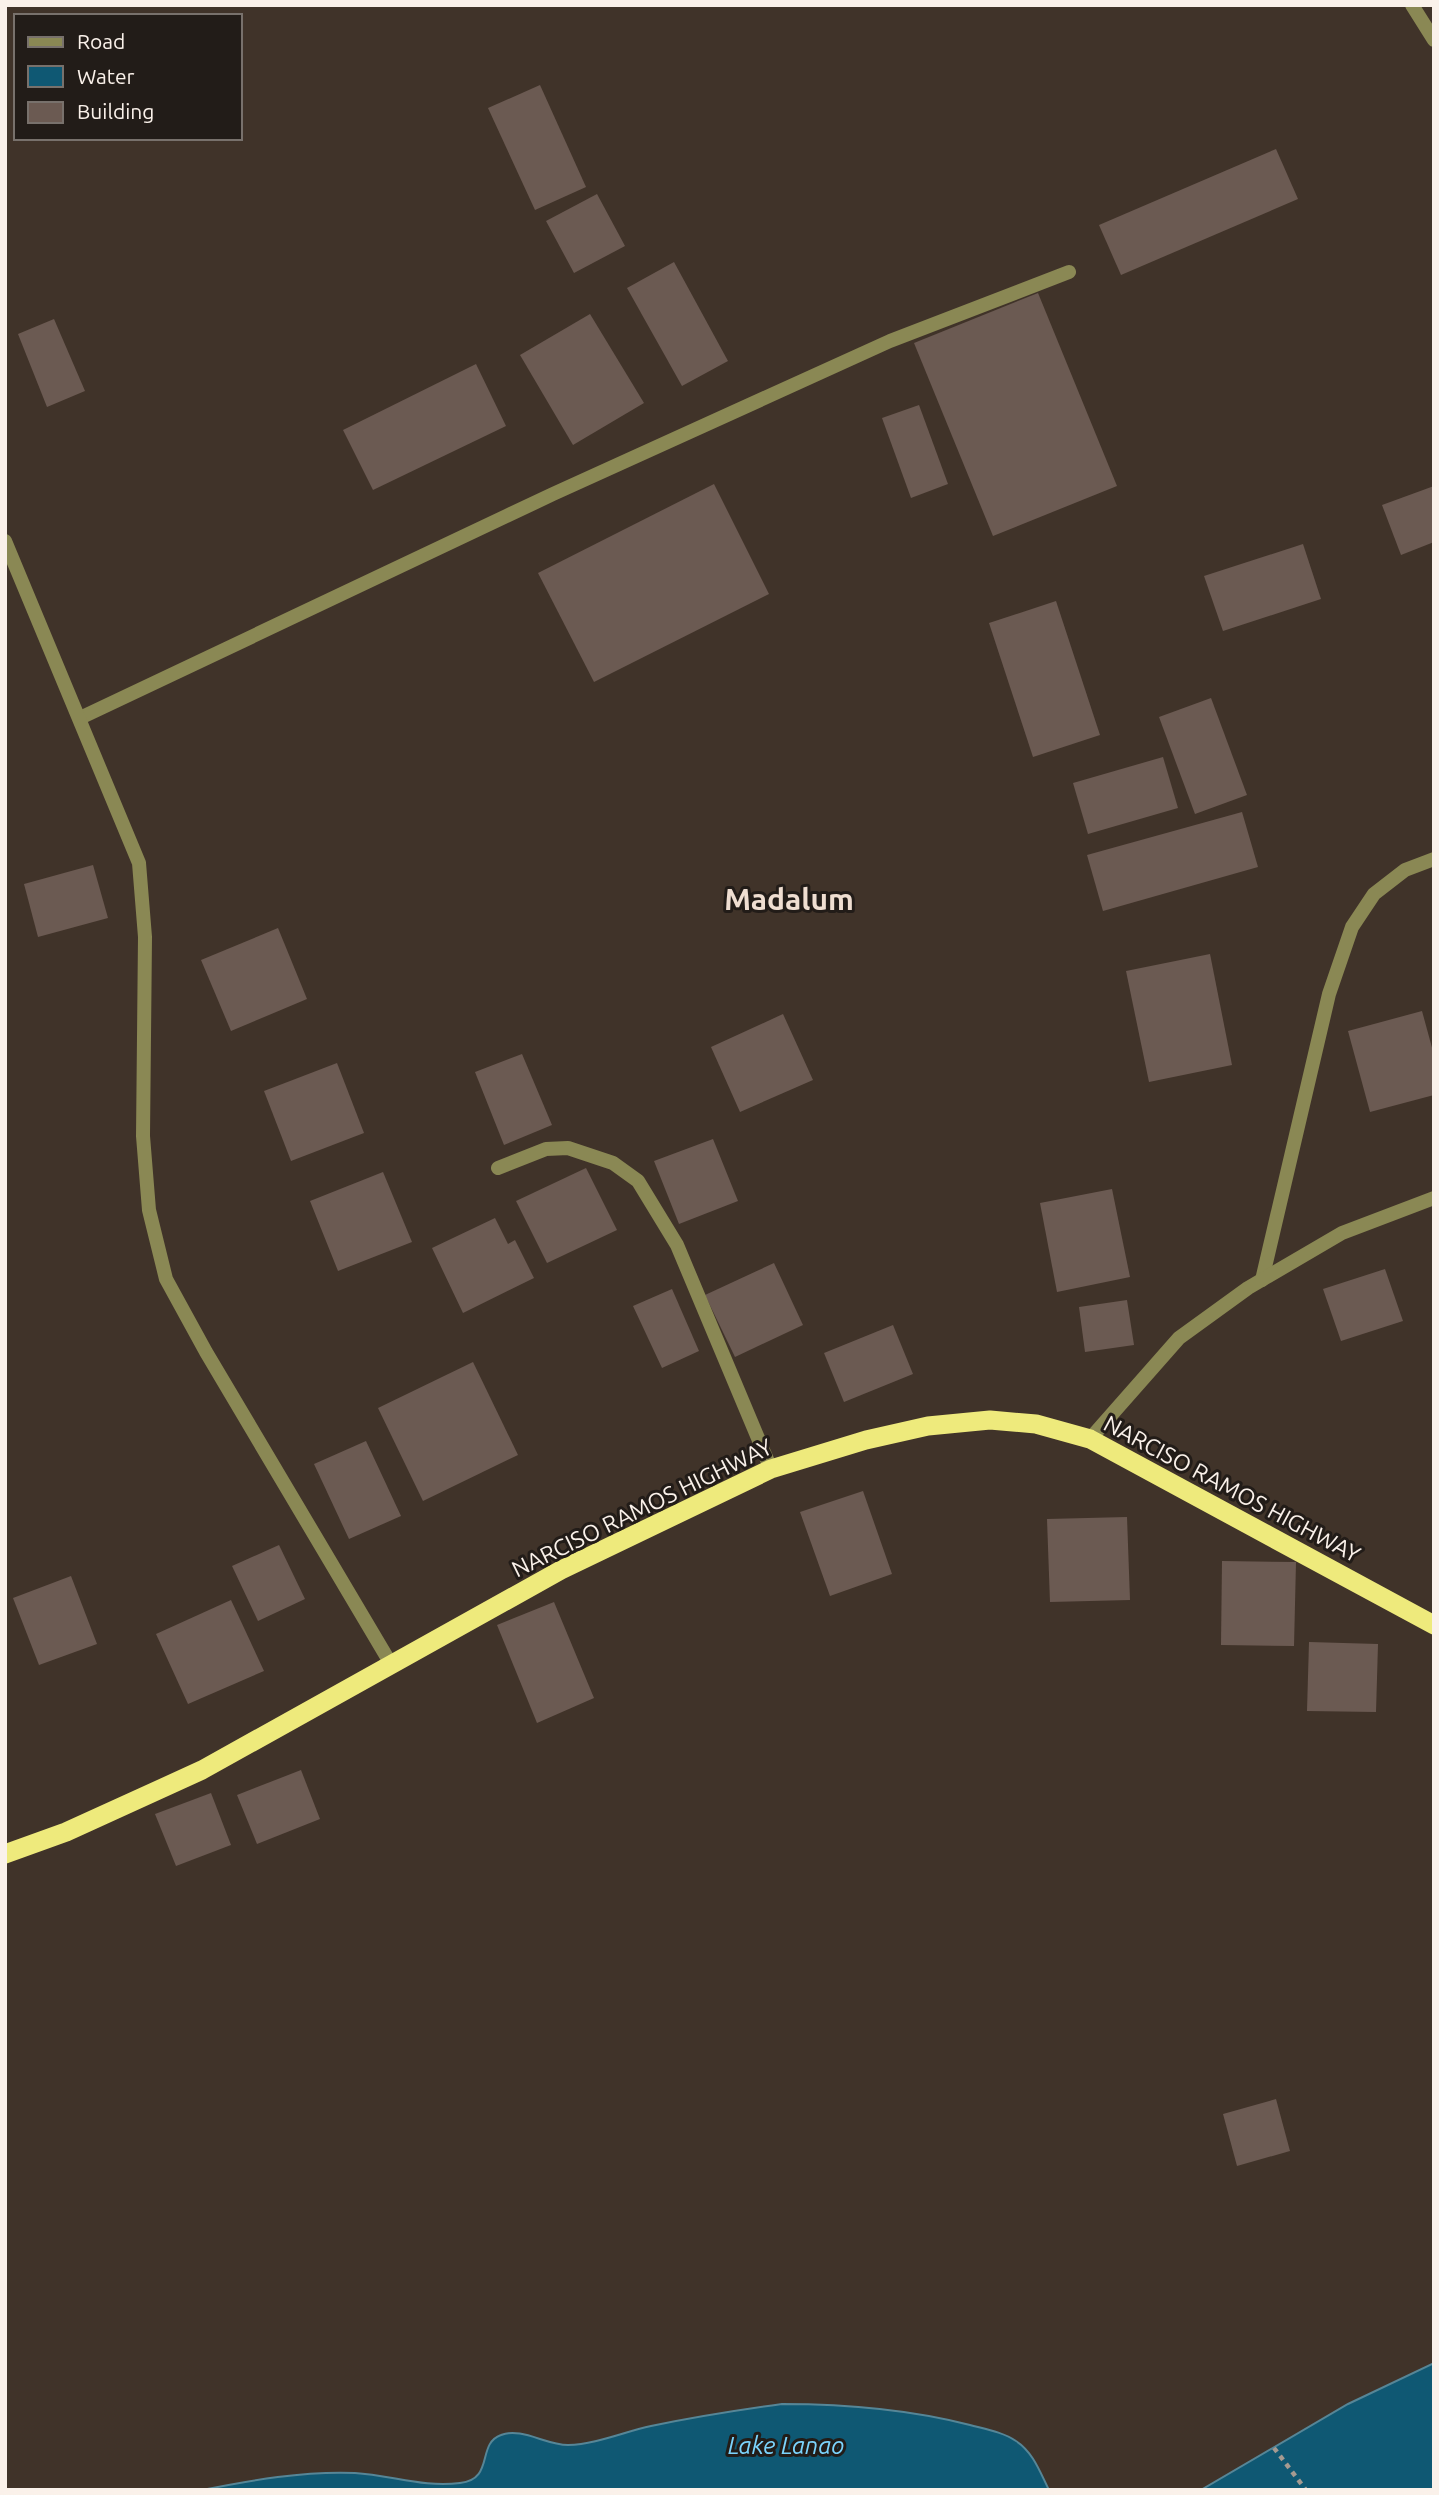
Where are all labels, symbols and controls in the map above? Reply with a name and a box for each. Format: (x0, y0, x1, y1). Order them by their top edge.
legend (14, 14, 242, 140)
text: Road (77, 29, 125, 53)
text: Water (77, 64, 135, 88)
text: Building (77, 99, 154, 123)
district label: Madalum (724, 882, 854, 916)
street label: NARCISO RAMOS HIGHWAY (1100, 1410, 1365, 1567)
street label: NARCISO RAMOS HIGHWAY (507, 1433, 777, 1582)
water label: Lake Lanao (728, 2432, 844, 2459)

